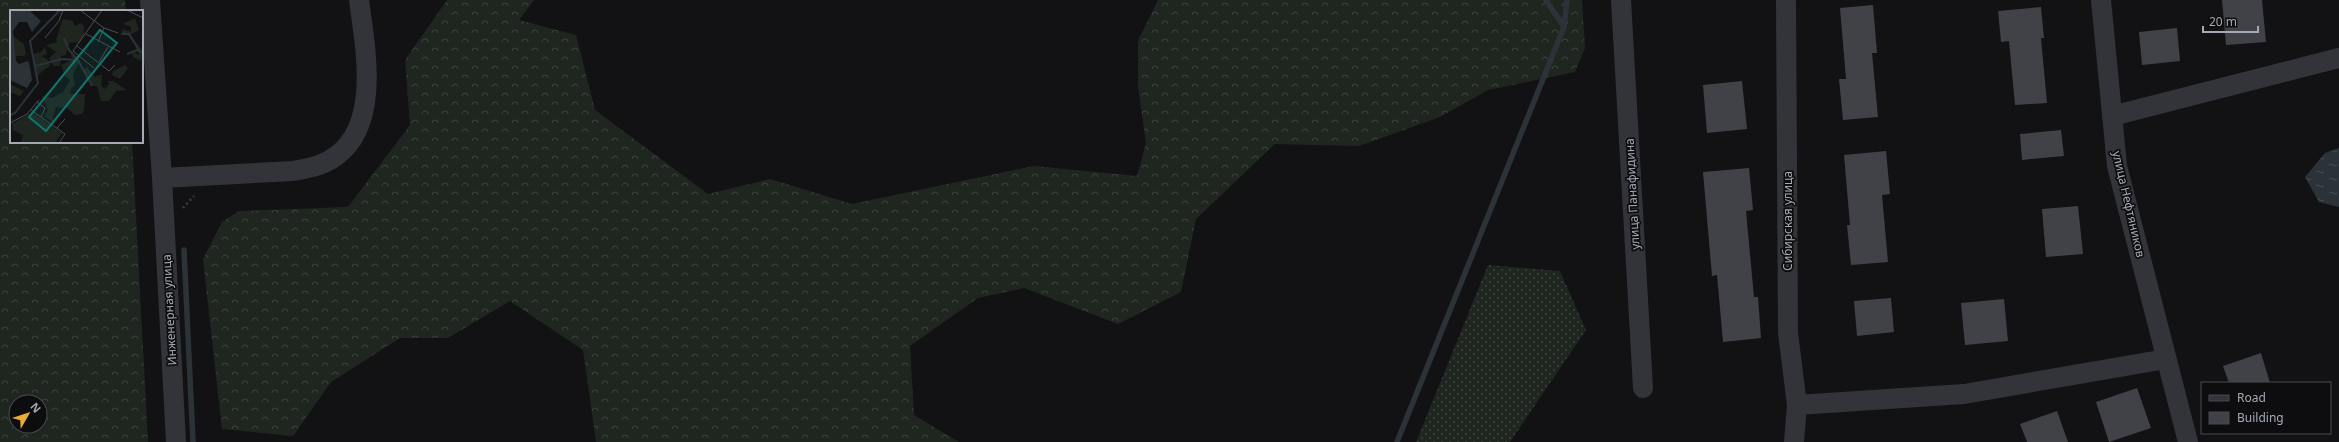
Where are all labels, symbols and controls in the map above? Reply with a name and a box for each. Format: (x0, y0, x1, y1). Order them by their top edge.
scale bar (2203, 8, 2258, 34)
inset map (10, 10, 143, 143)
text: 20 m (2209, 13, 2237, 30)
street label: улица Панафидина (1621, 138, 1643, 250)
street label: улица Нефтяников (2108, 149, 2150, 259)
street label: Сибирская улица (1779, 171, 1796, 271)
street label: Инженерная улица (158, 254, 180, 366)
legend (2201, 382, 2331, 434)
text: Road (2237, 389, 2266, 406)
north arrow (8, 394, 48, 434)
text: N (28, 399, 45, 416)
text: Building (2237, 409, 2284, 426)

